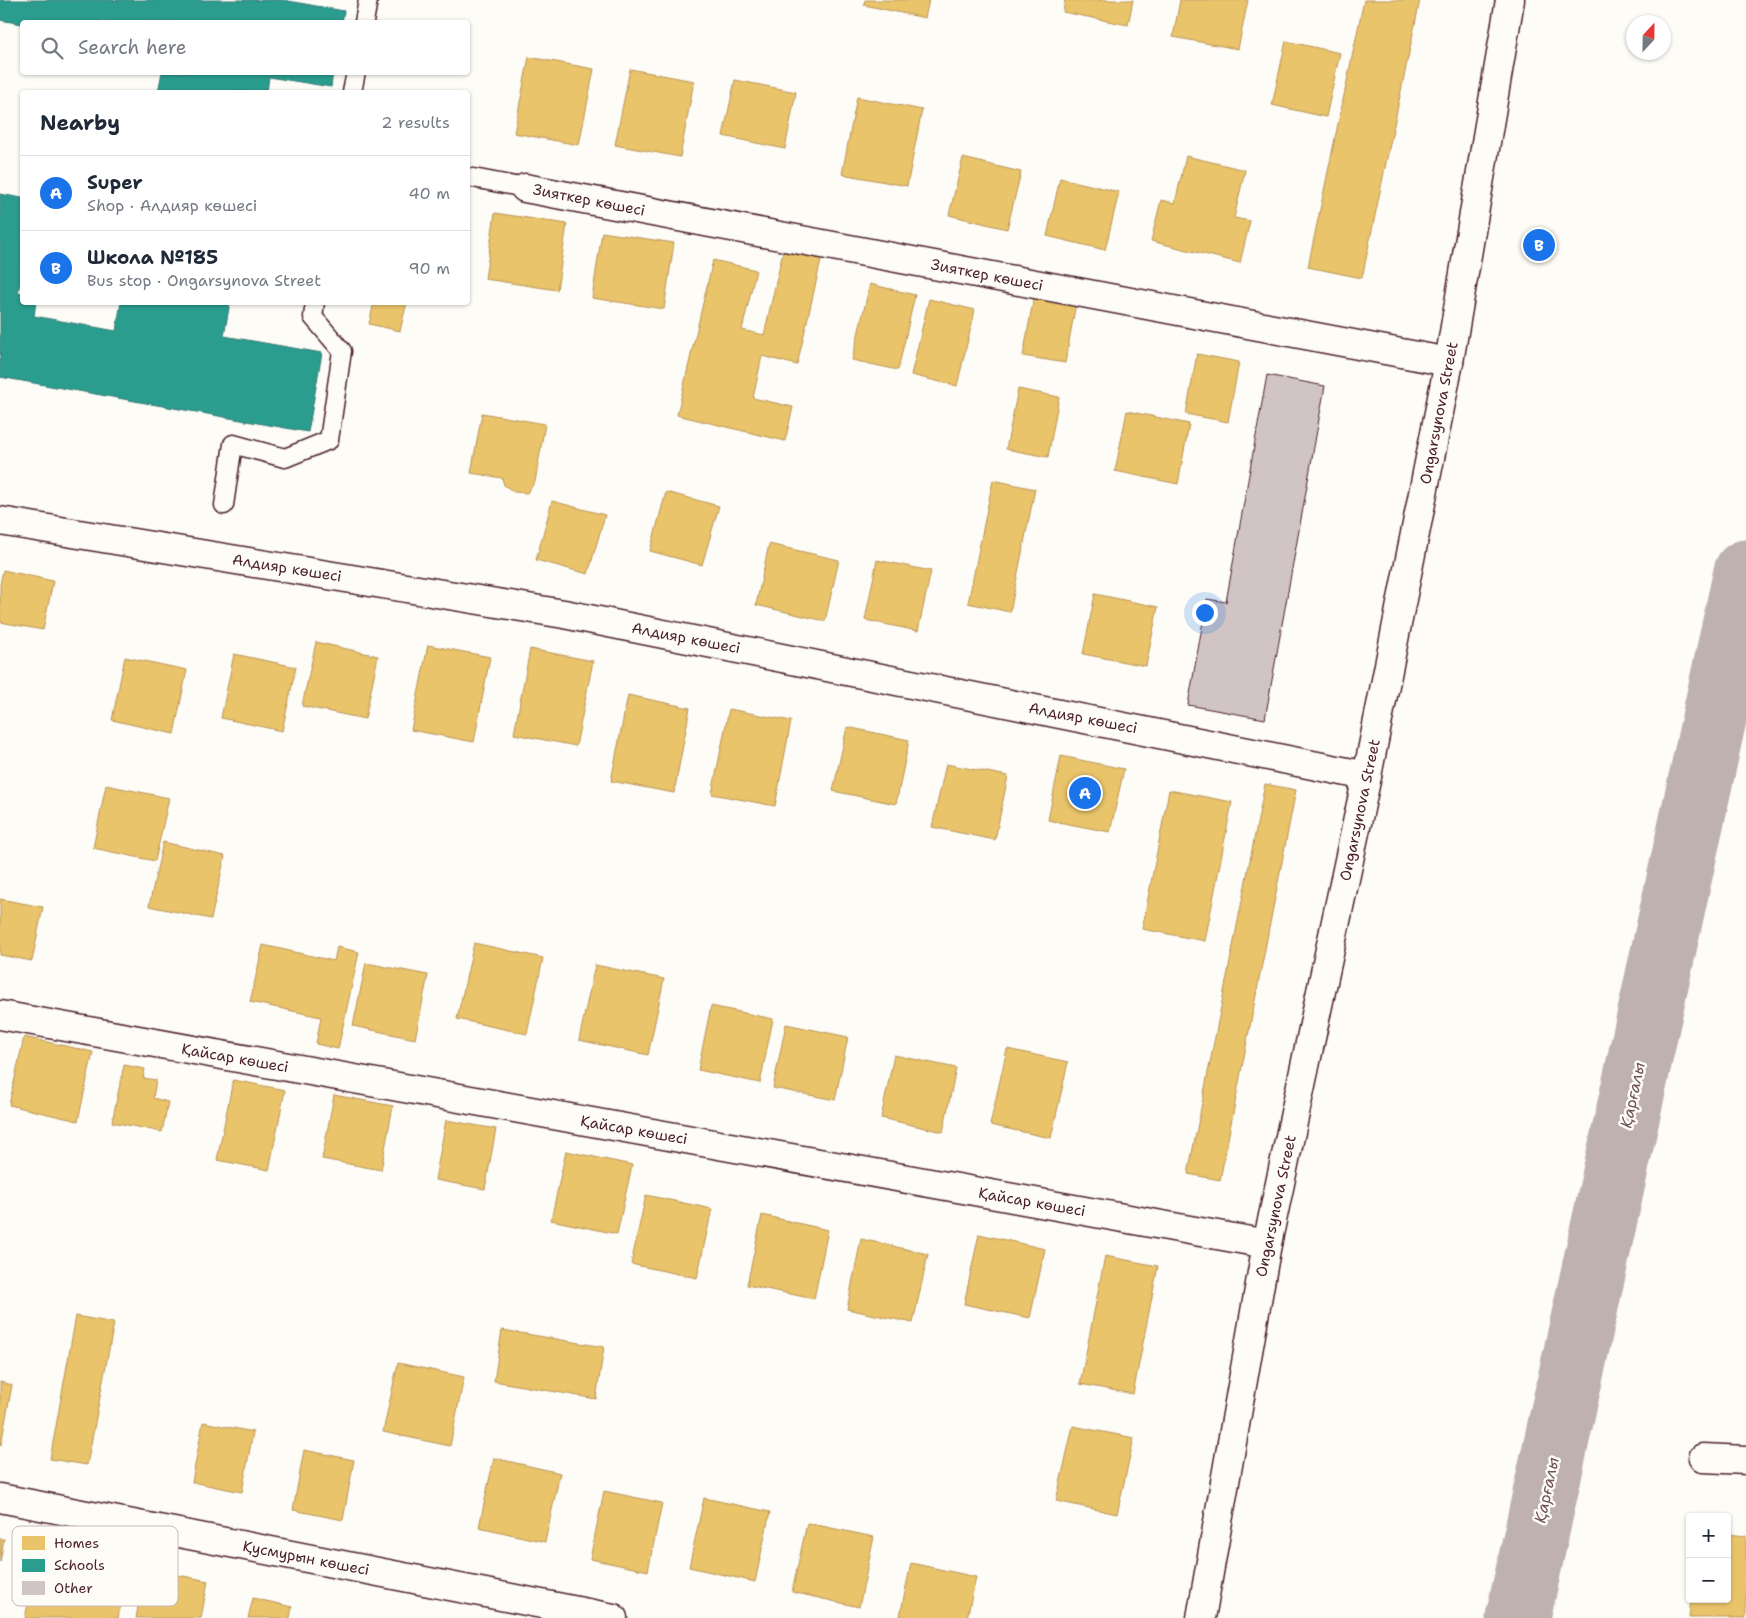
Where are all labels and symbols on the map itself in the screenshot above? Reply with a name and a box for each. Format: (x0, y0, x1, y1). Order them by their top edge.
north arrow (1626, 15, 1671, 60)
street label: Зияткер көшесі (531, 179, 647, 221)
pin: B (1523, 226, 1555, 264)
street label: Зияткер көшесі (929, 254, 1045, 296)
street label: Ongarsynova Street (1415, 340, 1463, 486)
street label: Алдияр көшесі (231, 550, 343, 586)
your location (1192, 600, 1218, 626)
street label: Алдияр көшесі (630, 618, 742, 658)
street label: Алдияр көшесі (1027, 698, 1139, 738)
street label: Ongarsynova Street (1335, 737, 1385, 883)
pin: A (1069, 774, 1101, 812)
street label: Қайсар көшесі (180, 1039, 290, 1077)
water label: Қарғалы (1615, 1060, 1650, 1130)
street label: Қайсар көшесі (579, 1111, 689, 1149)
street label: Ongarsynova Street (1251, 1133, 1301, 1279)
street label: Қайсар көшесі (977, 1183, 1087, 1221)
water label: Қарғалы (1529, 1455, 1564, 1525)
legend (12, 1526, 178, 1606)
text: Homes (54, 1534, 99, 1552)
street label: Қусмурын көшесі (241, 1536, 371, 1580)
text: Schools (54, 1556, 105, 1574)
text: Other (54, 1579, 93, 1597)

